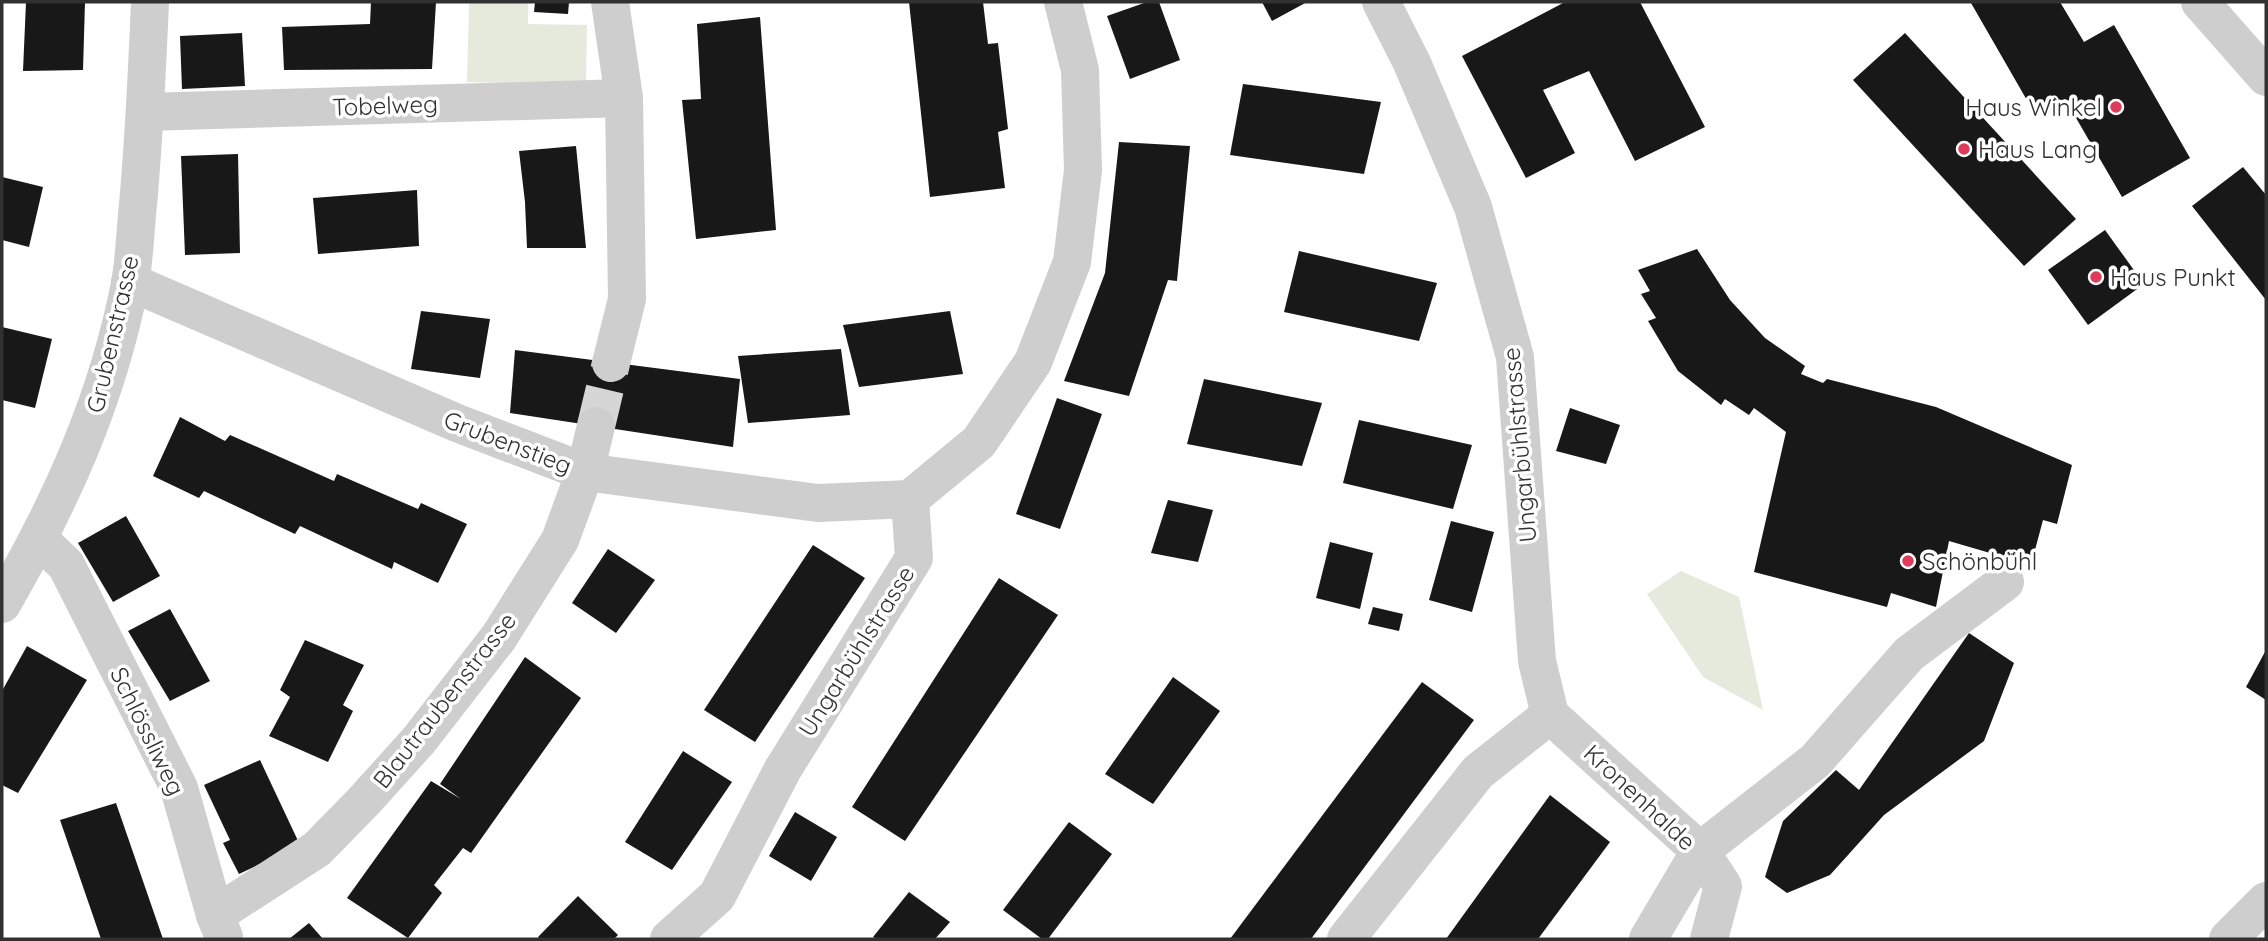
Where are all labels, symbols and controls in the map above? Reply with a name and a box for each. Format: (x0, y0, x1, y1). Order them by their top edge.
street label: Tobelweg (332, 88, 438, 122)
place label: Haus Winkel (1965, 92, 2102, 122)
marker: Haus Winkel (2108, 99, 2124, 115)
place label: Haus Lang (1978, 134, 2097, 164)
marker: Haus Lang (1956, 141, 1972, 157)
street label: Grubenstrasse (79, 252, 145, 416)
place label: Haus Punkt (2110, 262, 2236, 292)
marker: Haus Punkt (2088, 269, 2104, 285)
street label: Ungarbühlstrasse (1496, 346, 1542, 544)
street label: Grubenstieg (440, 404, 576, 480)
place label: Schönbühl (1922, 546, 2037, 576)
marker: Schönbühl (1900, 553, 1916, 569)
street label: Ungarbühlstrasse (791, 560, 921, 742)
street label: Blautraubenstrasse (366, 606, 522, 794)
street label: Schlössliweg (104, 662, 192, 800)
street label: Kronenhalde (1578, 738, 1702, 856)

